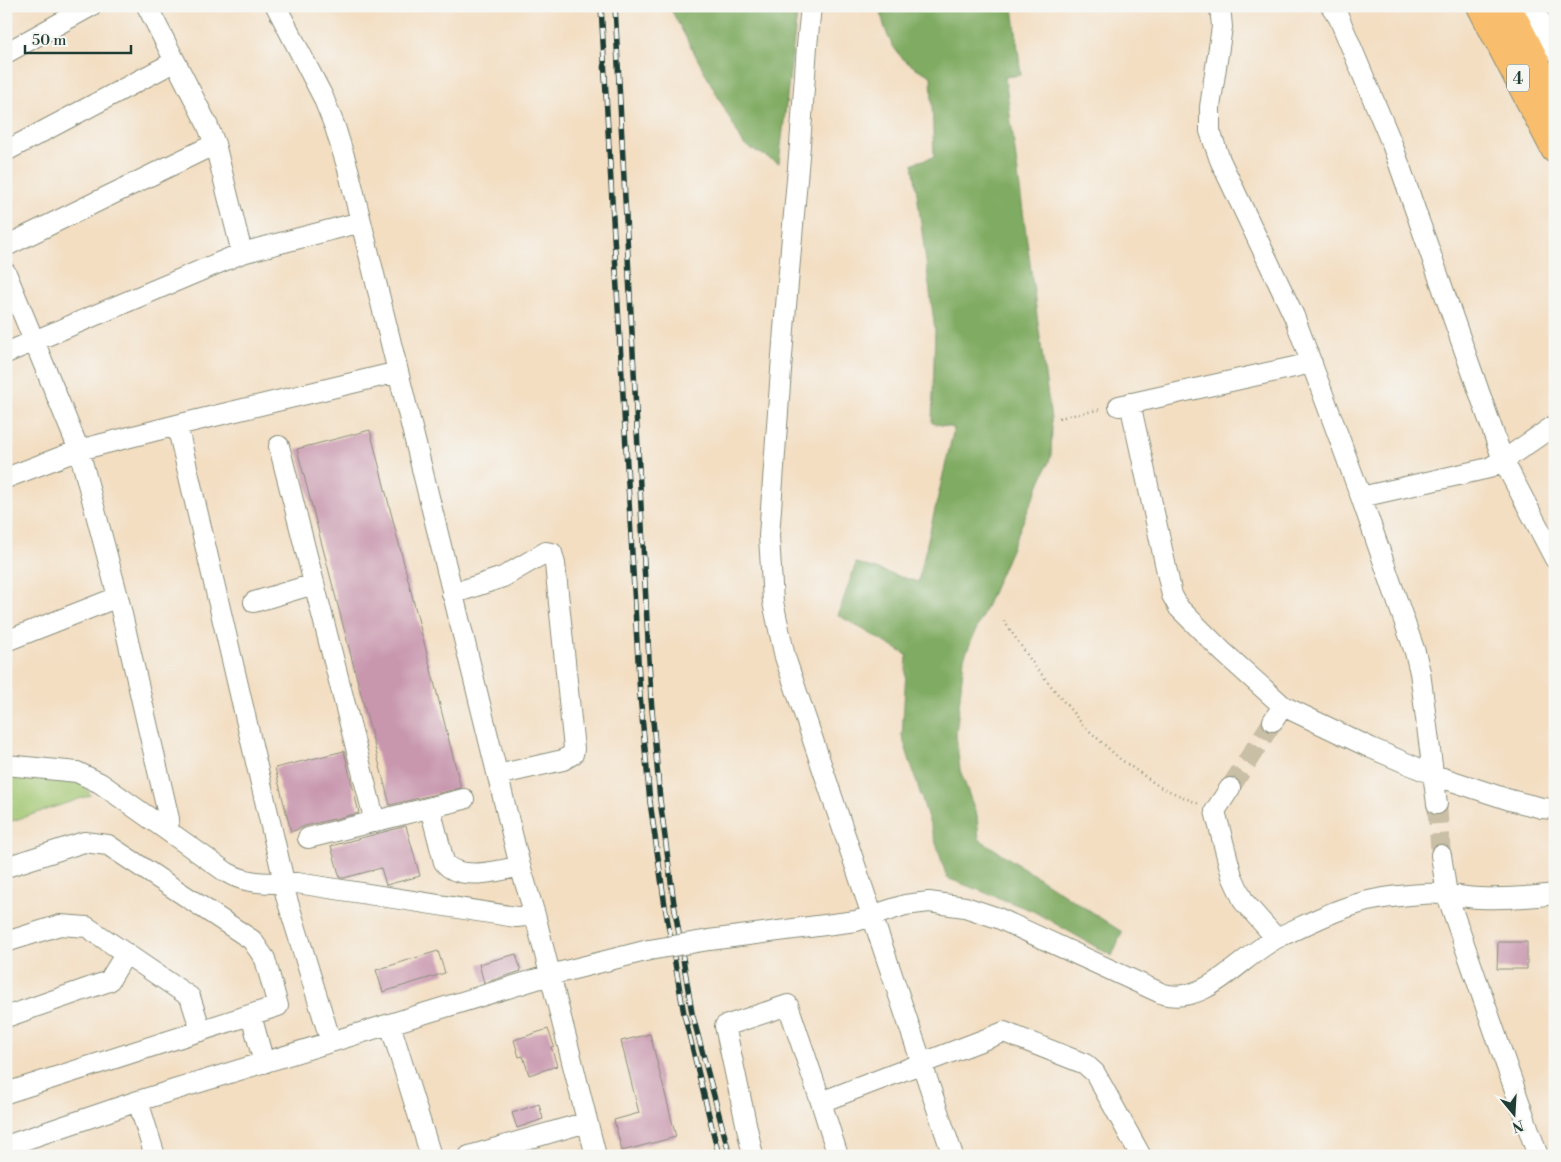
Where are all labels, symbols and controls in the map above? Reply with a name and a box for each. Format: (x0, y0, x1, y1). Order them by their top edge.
scale bar (25, 22, 131, 54)
text: 50 m (32, 31, 66, 50)
road number: 4 (1507, 64, 1529, 92)
north arrow (1488, 1090, 1538, 1140)
text: N (1510, 1115, 1526, 1136)

